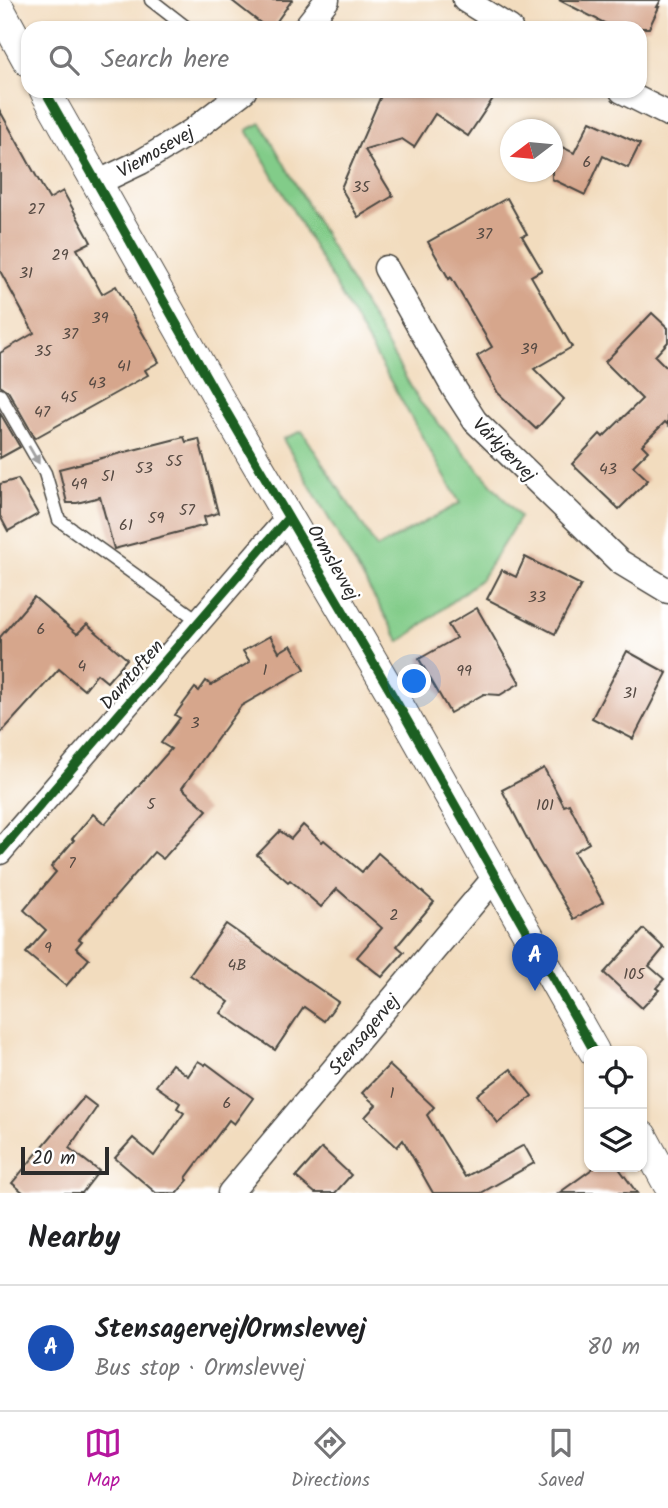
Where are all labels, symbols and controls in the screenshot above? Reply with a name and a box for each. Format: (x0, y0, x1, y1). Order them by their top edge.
search box (21, 21, 647, 98)
text: Search here (101, 39, 229, 81)
icon: search (45, 41, 83, 79)
street label: Viemosevej (112, 118, 201, 187)
north arrow (500, 119, 563, 182)
house number: 6 (583, 150, 591, 175)
house number: 35 (352, 175, 371, 200)
house number: 27 (28, 197, 45, 222)
house number: 37 (476, 222, 493, 247)
house number: 29 (51, 243, 69, 268)
house number: 31 (19, 261, 33, 286)
house number: 39 (92, 306, 109, 331)
house number: 37 (62, 322, 79, 347)
house number: 39 (521, 337, 538, 362)
house number: 35 (34, 339, 53, 364)
house number: 41 (117, 354, 131, 379)
house number: 43 (88, 371, 106, 396)
house number: 45 (60, 385, 79, 410)
house number: 47 (34, 400, 51, 425)
street label: Vårkjærvej (464, 411, 544, 490)
one-way arrow (28, 445, 40, 464)
house number: 55 (165, 449, 184, 474)
house number: 53 (135, 456, 153, 481)
house number: 43 (599, 457, 617, 482)
house number: 51 (101, 464, 115, 489)
house number: 49 (71, 472, 88, 497)
house number: 57 (179, 498, 196, 523)
house number: 59 (148, 506, 164, 531)
house number: 61 (119, 513, 133, 538)
street label: Ormslevvej (298, 519, 367, 608)
house number: 33 (528, 585, 546, 610)
house number: 6 (37, 617, 45, 642)
street label: Damtoften (93, 633, 172, 717)
house number: 4 (78, 654, 87, 679)
house number: 1 (262, 658, 268, 683)
house number: 99 (456, 659, 472, 684)
your location (397, 664, 431, 698)
house number: 31 (623, 681, 637, 706)
house number: 3 (190, 711, 200, 736)
house number: 5 (147, 792, 157, 817)
house number: 101 (536, 793, 554, 818)
house number: 7 (68, 851, 76, 876)
house number: 2 (389, 903, 399, 928)
pin: A (512, 933, 558, 991)
house number: 9 (44, 936, 52, 961)
house number: 4B (227, 953, 247, 978)
house number: 105 (623, 962, 646, 987)
street label: Stensagervej (321, 987, 408, 1083)
map controls (584, 1046, 647, 1172)
button: locate (584, 1046, 647, 1109)
house number: 1 (389, 1081, 395, 1106)
house number: 6 (223, 1091, 231, 1116)
button: layers (584, 1109, 647, 1172)
scale bar (21, 1144, 108, 1176)
text: 20 m (32, 1144, 75, 1174)
text: Nearby (28, 1215, 120, 1263)
text: Stensagervej/Ormslevvej (95, 1309, 366, 1351)
text: A (44, 1330, 58, 1366)
text: 80 m (587, 1330, 640, 1366)
text: Bus stop · Ormslevvej (95, 1351, 305, 1387)
tab: Map (84, 1424, 122, 1496)
tab: Directions (291, 1424, 370, 1496)
tab: Saved (539, 1424, 584, 1496)

